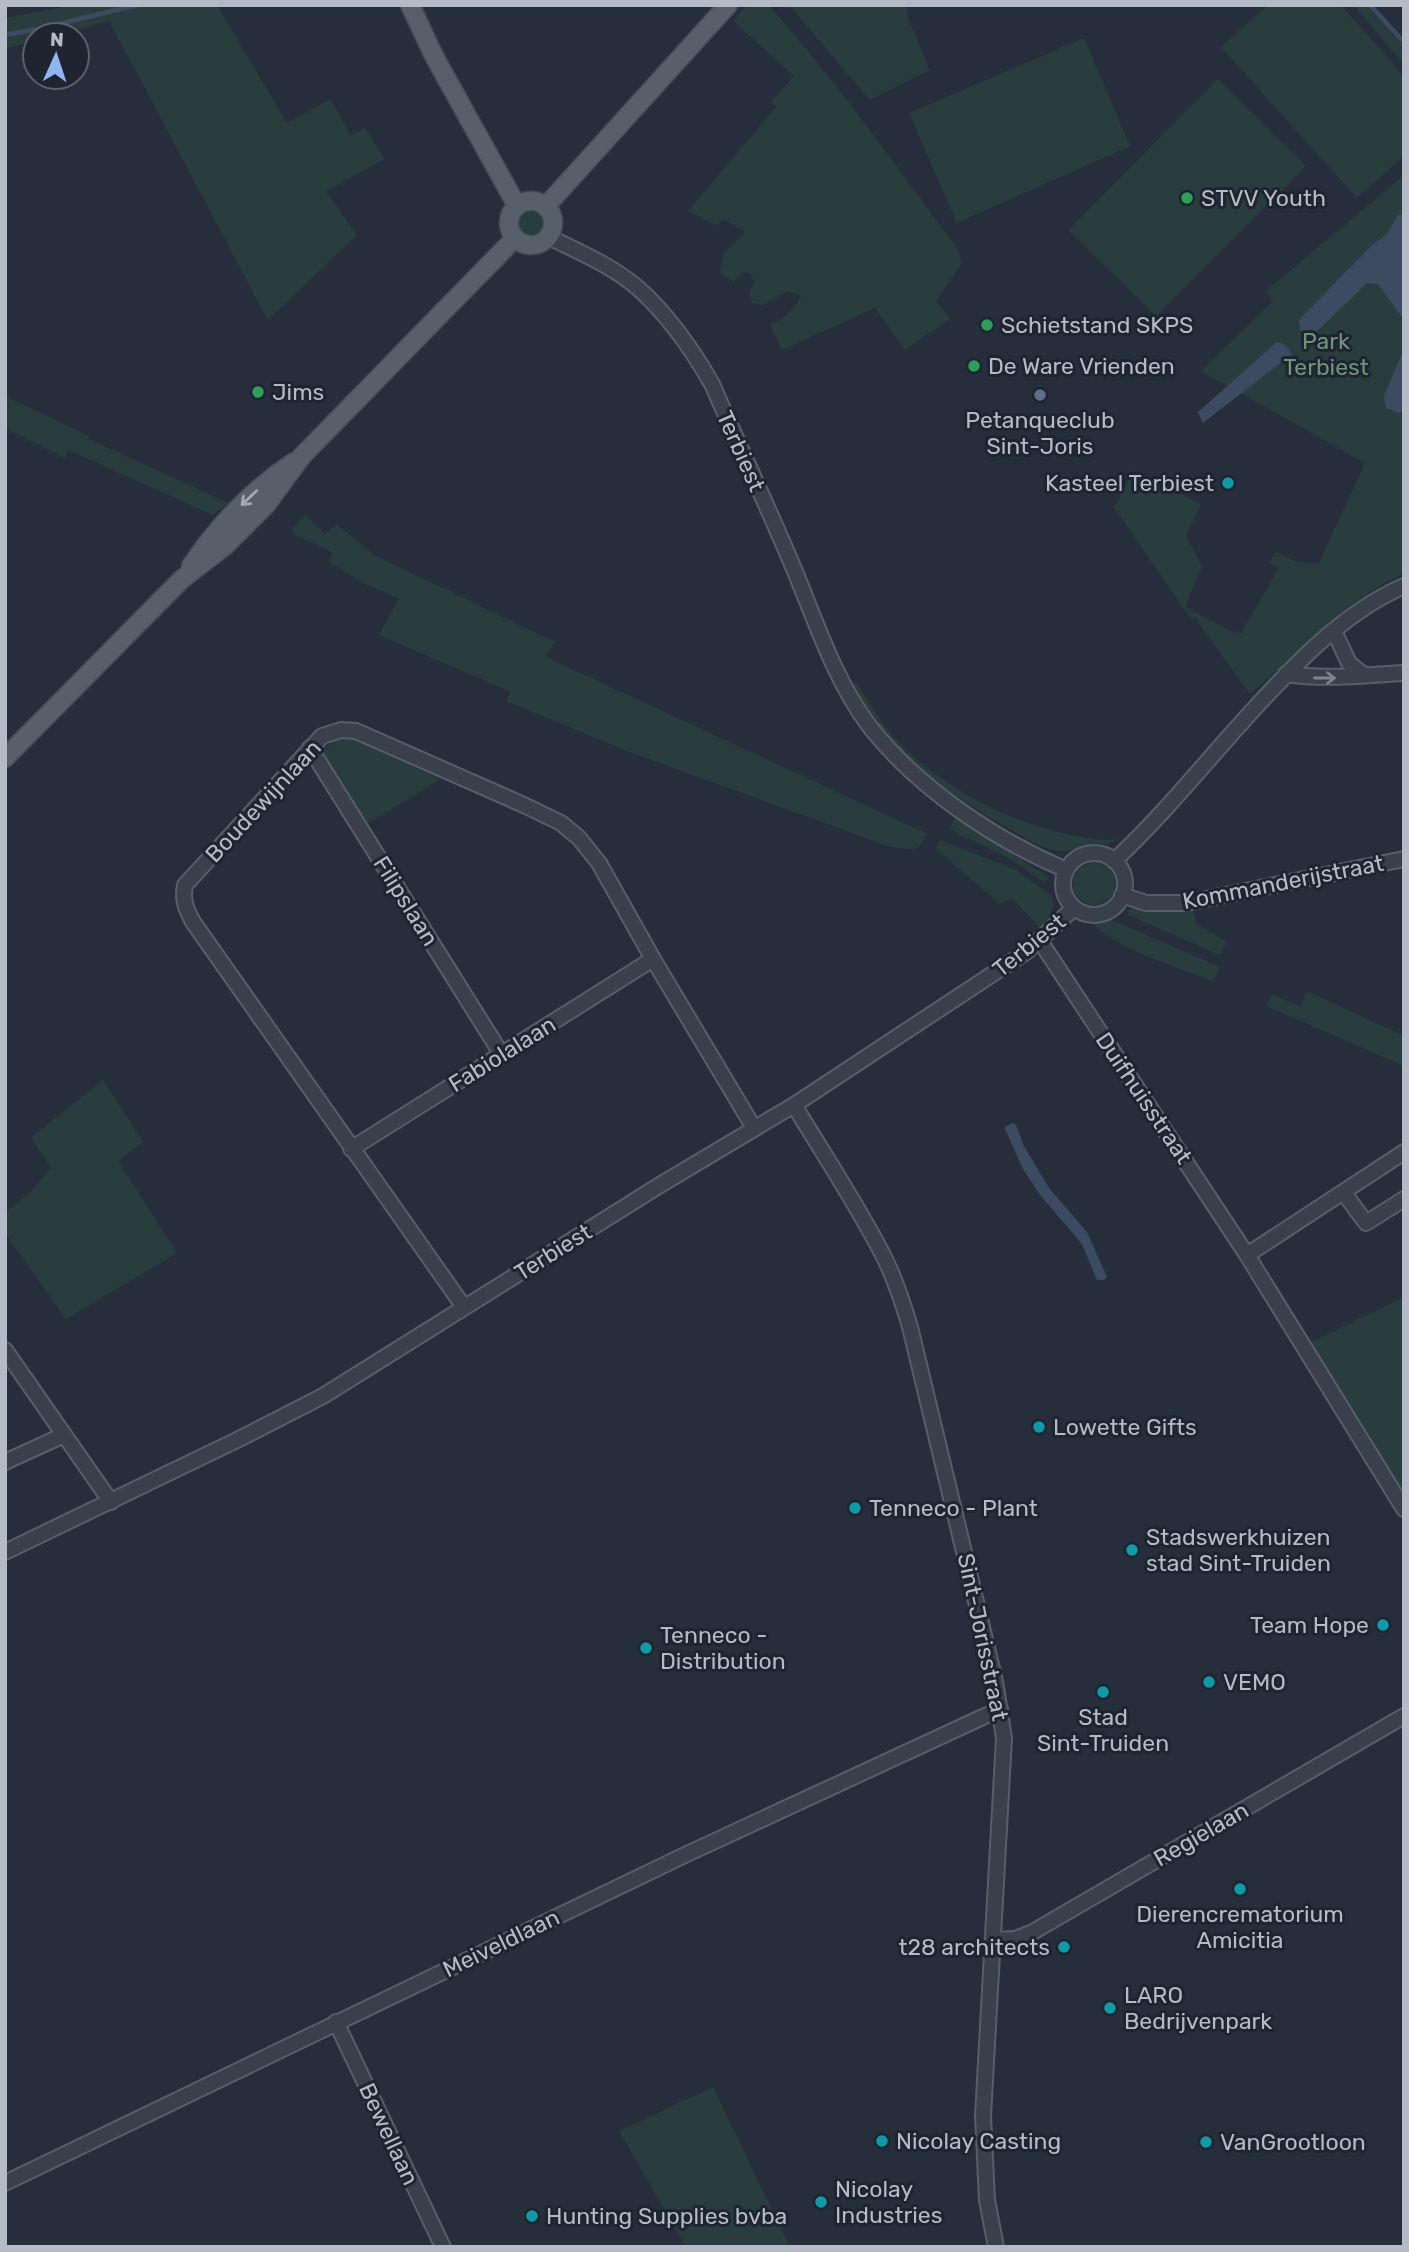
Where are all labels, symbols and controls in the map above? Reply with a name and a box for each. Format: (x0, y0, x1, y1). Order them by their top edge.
north arrow (21, 21, 91, 91)
text: N (49, 28, 64, 51)
place label: STVV Youth (1201, 184, 1326, 212)
marker: STVV Youth (1179, 190, 1195, 206)
place label: Schietstand SKPS (1001, 311, 1193, 339)
marker: Schietstand SKPS (979, 317, 995, 333)
park label: Park Terbiest (1283, 327, 1369, 381)
place label: De Ware Vrienden (988, 352, 1175, 380)
marker: De Ware Vrienden (966, 358, 982, 374)
place label: Jims (272, 378, 324, 406)
marker: Jims (250, 384, 266, 400)
marker: Petanqueclub Sint-Joris (1032, 387, 1048, 403)
street label: Terbiest (711, 406, 771, 496)
place label: Petanqueclub Sint-Joris (965, 406, 1115, 460)
place label: Kasteel Terbiest (1045, 469, 1214, 497)
marker: Kasteel Terbiest (1220, 475, 1236, 491)
one-way arrow (240, 489, 257, 506)
one-way arrow (1313, 671, 1336, 685)
street label: Boudewijnlaan (199, 734, 327, 868)
street label: Kommanderijstraat (1180, 849, 1386, 915)
street label: Filipslaan (367, 851, 445, 951)
street label: Terbiest (987, 907, 1071, 983)
street label: Fabiolalaan (443, 1010, 561, 1098)
street label: Duifhuisstraat (1090, 1027, 1198, 1169)
street label: Terbiest (509, 1217, 597, 1287)
place label: Lowette Gifts (1053, 1413, 1197, 1441)
marker: Lowette Gifts (1031, 1419, 1047, 1435)
place label: Tenneco - Plant (869, 1494, 1038, 1522)
marker: Tenneco - Plant (847, 1500, 863, 1516)
place label: Stadswerkhuizen stad Sint-Truiden (1146, 1523, 1331, 1577)
marker: Stadswerkhuizen stad Sint-Truiden (1124, 1542, 1140, 1558)
street label: Sint-Jorisstraat (952, 1551, 1014, 1723)
place label: Team Hope (1250, 1611, 1369, 1639)
marker: Team Hope (1375, 1617, 1391, 1633)
place label: Tenneco - Distribution (660, 1621, 786, 1675)
marker: Tenneco - Distribution (638, 1640, 654, 1656)
place label: VEMO (1223, 1668, 1286, 1696)
marker: VEMO (1201, 1674, 1217, 1690)
marker: Stad Sint-Truiden (1095, 1684, 1111, 1700)
place label: Stad Sint-Truiden (1037, 1703, 1169, 1757)
street label: Regielaan (1149, 1796, 1253, 1872)
marker: Dierencrematorium Amicitia (1232, 1881, 1248, 1897)
place label: Dierencrematorium Amicitia (1136, 1900, 1344, 1954)
street label: Meiveldlaan (438, 1903, 564, 1983)
place label: t28 architects (898, 1933, 1050, 1961)
marker: t28 architects (1056, 1939, 1072, 1955)
place label: LARO Bedrijvenpark (1124, 1981, 1272, 2035)
marker: LARO Bedrijvenpark (1102, 2000, 1118, 2016)
street label: Bewellaan (353, 2078, 425, 2190)
place label: Nicolay Casting (896, 2127, 1061, 2155)
place label: VanGrootloon (1220, 2128, 1366, 2156)
marker: Nicolay Casting (874, 2133, 890, 2149)
marker: VanGrootloon (1198, 2134, 1214, 2150)
place label: Nicolay Industries (835, 2175, 942, 2229)
marker: Nicolay Industries (813, 2194, 829, 2210)
place label: Hunting Supplies bvba (546, 2202, 787, 2230)
marker: Hunting Supplies bvba (524, 2208, 540, 2224)

